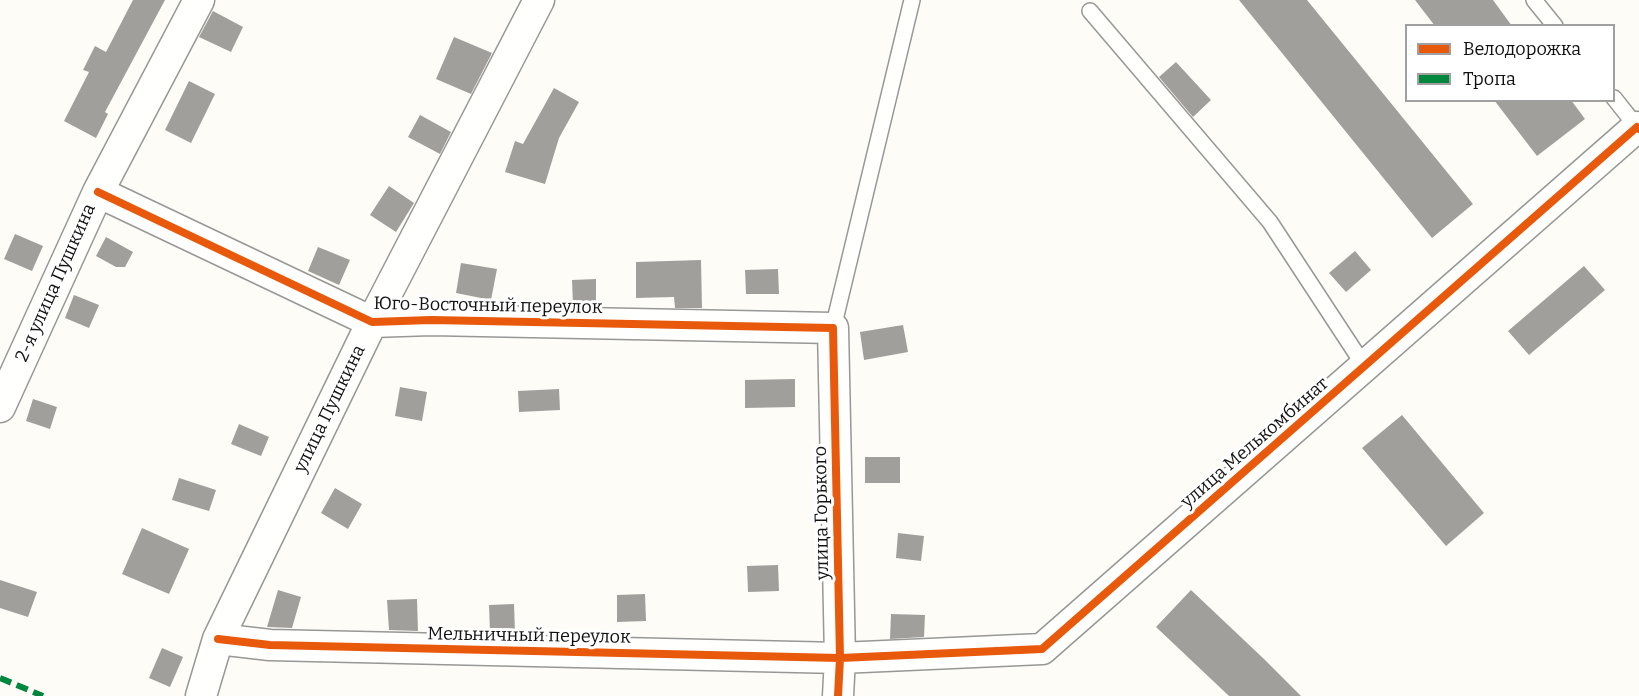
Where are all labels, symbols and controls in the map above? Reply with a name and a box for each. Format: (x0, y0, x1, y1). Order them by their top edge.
legend (1405, 24, 1615, 102)
text: Велодорожка (1463, 38, 1581, 60)
text: Тропа (1463, 68, 1516, 90)
street label: 2-я улица Пушкина (11, 201, 101, 365)
street label: Юго-Восточный переулок (373, 293, 603, 319)
street label: улица Пушкина (290, 342, 370, 476)
street label: улица Мелькомбинат (1177, 373, 1333, 513)
street label: улица Горького (810, 446, 834, 580)
street label: Мельничный переулок (427, 623, 631, 649)

